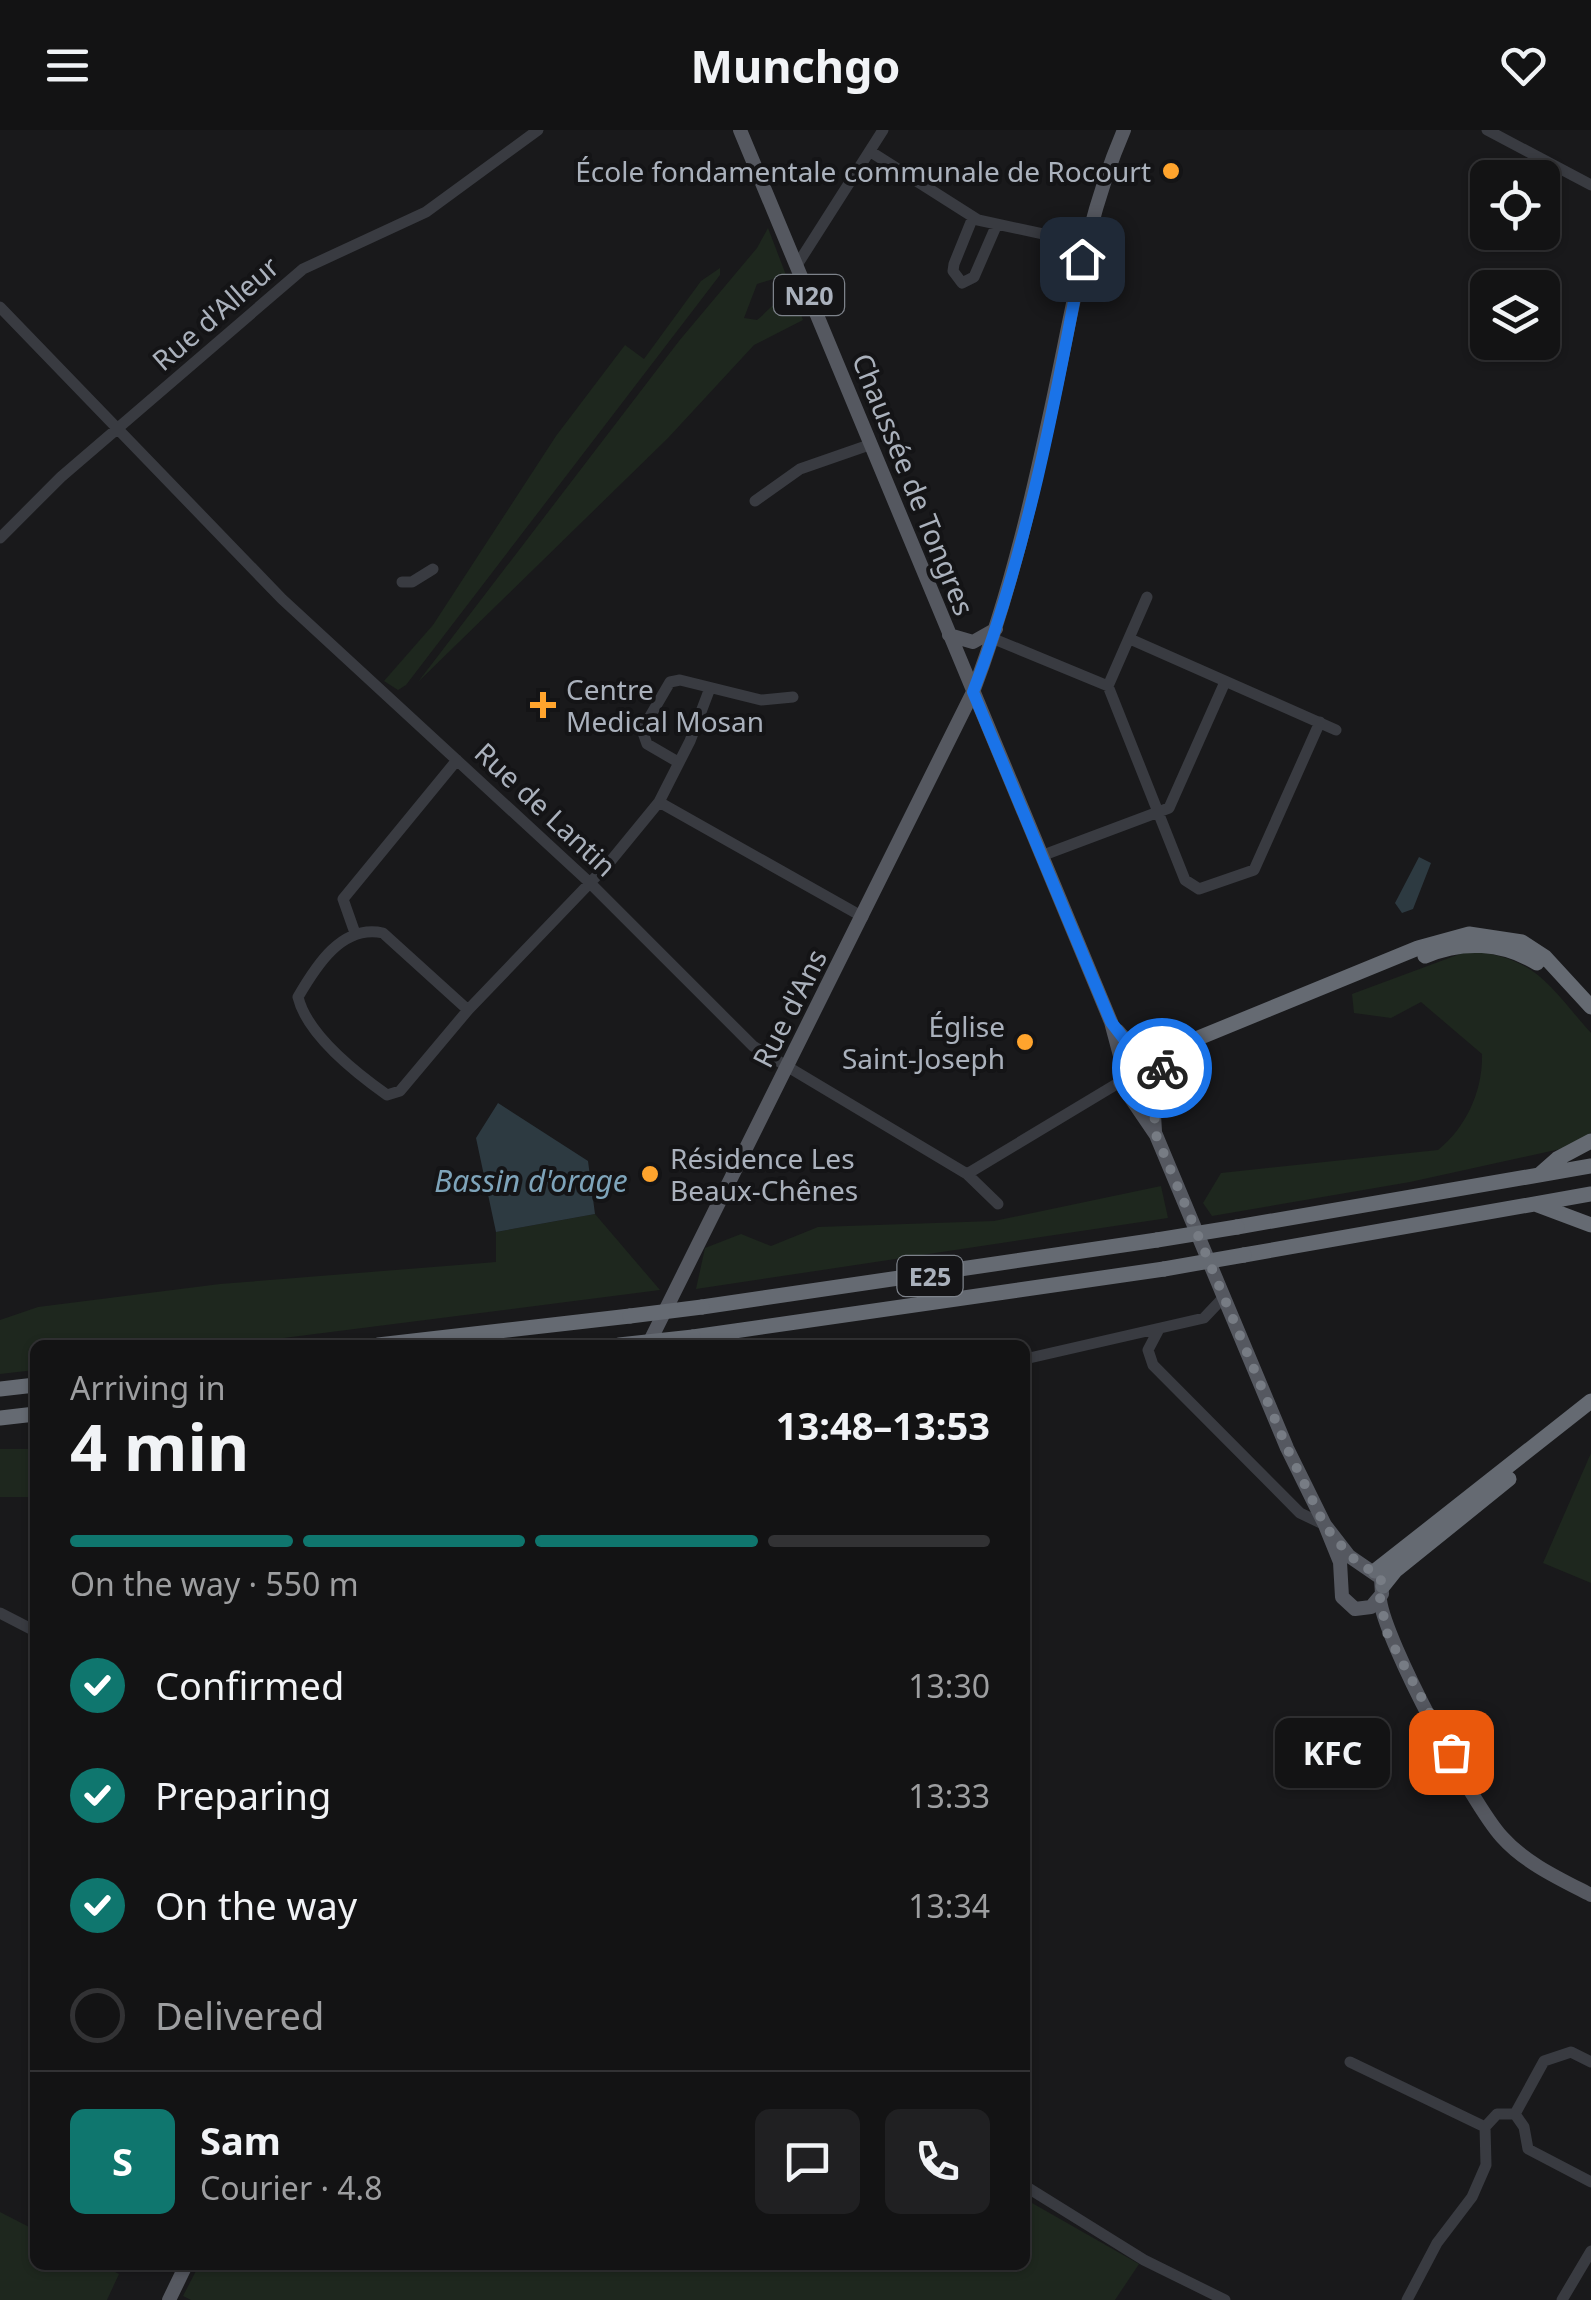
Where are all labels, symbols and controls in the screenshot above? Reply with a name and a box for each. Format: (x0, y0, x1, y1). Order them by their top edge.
text: Munchgo (691, 35, 900, 96)
icon: menu (40, 38, 95, 93)
icon: heart (1496, 38, 1551, 93)
place label: École fondamentale communale de Rocourt (575, 152, 1151, 190)
marker: École fondamentale communale de Rocourt (1160, 160, 1182, 182)
map controls (1470, 160, 1560, 360)
button: locate (1470, 160, 1560, 250)
pin (1040, 217, 1125, 302)
icon: home (1055, 232, 1110, 287)
street label: Rue d'Alleur (144, 247, 287, 379)
button: layers (1470, 270, 1560, 360)
road number: N20 (774, 275, 844, 315)
street label: Chaussée de Tongres (844, 347, 984, 621)
place label: Centre Medical Mosan (566, 670, 764, 740)
marker: Centre Medical Mosan (530, 692, 556, 718)
street label: Rue de Lantin (467, 734, 625, 884)
street label: Rue d'Ans (743, 942, 835, 1074)
place label: Église Saint-Joseph (842, 1007, 1005, 1077)
courier (1112, 1018, 1212, 1118)
marker: Église Saint-Joseph (1014, 1031, 1036, 1053)
icon: bike (1135, 1041, 1190, 1096)
place label: Résidence Les Beaux-Chênes (670, 1139, 858, 1209)
water label: Bassin d'orage (434, 1160, 628, 1201)
marker: Résidence Les Beaux-Chênes (639, 1163, 661, 1185)
road number: E25 (898, 1256, 962, 1296)
text: Arriving in (70, 1366, 225, 1409)
text: 13:48–13:53 (776, 1399, 990, 1451)
text: 4 min (70, 1402, 249, 1490)
text: On the way · 550 m (70, 1562, 359, 1605)
icon: check (70, 1658, 125, 1713)
text: Confirmed (155, 1659, 344, 1711)
text: 13:30 (908, 1664, 990, 1707)
pin (1409, 1710, 1494, 1795)
callout: KFC (1276, 1717, 1391, 1787)
icon: bag (1424, 1725, 1479, 1780)
text: KFC (1303, 1731, 1362, 1774)
icon: check (70, 1768, 125, 1823)
text: Preparing (155, 1769, 331, 1821)
text: 13:33 (908, 1774, 990, 1817)
icon: check (70, 1878, 125, 1933)
text: On the way (155, 1879, 357, 1931)
text: 13:34 (908, 1884, 990, 1927)
text: Delivered (155, 1989, 324, 2041)
button: chat (755, 2109, 860, 2214)
button: phone (885, 2109, 990, 2214)
text: Sam (200, 2114, 281, 2166)
text: S (112, 2135, 133, 2187)
text: Courier · 4.8 (200, 2166, 383, 2209)

